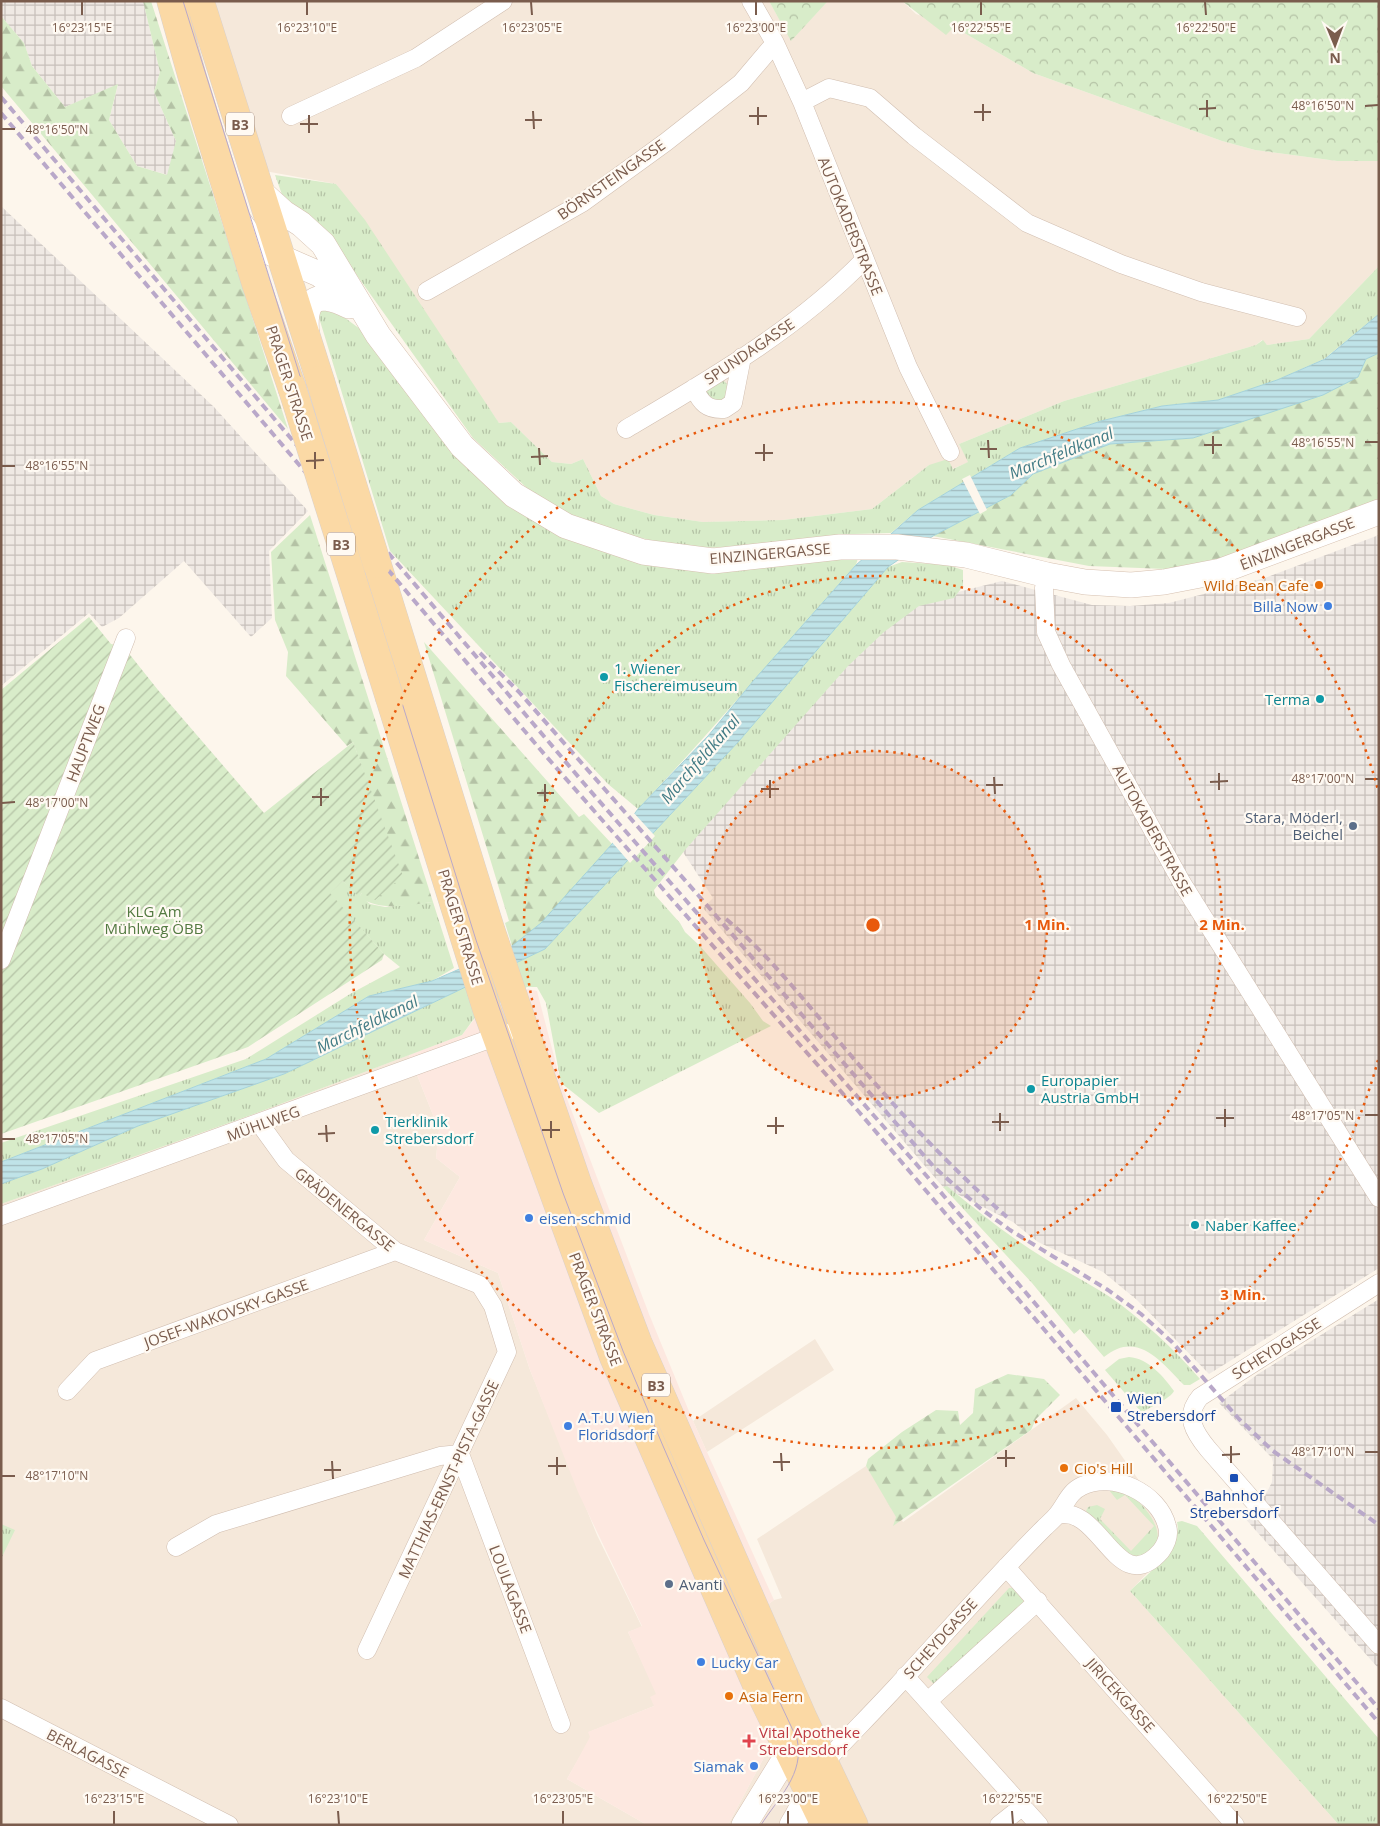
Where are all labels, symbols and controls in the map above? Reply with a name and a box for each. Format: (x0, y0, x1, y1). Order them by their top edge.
text: 16°23'15"E (52, 19, 112, 36)
text: 16°23'10"E (277, 19, 337, 36)
text: 16°23'05"E (502, 19, 562, 36)
text: 16°23'00"E (726, 19, 786, 36)
text: 16°22'55"E (951, 19, 1011, 36)
text: 16°22'50"E (1176, 19, 1236, 36)
north arrow (1310, 20, 1360, 70)
text: N (1329, 49, 1341, 68)
text: 48°16'50"N (1292, 97, 1354, 114)
road number: B3 (226, 112, 254, 136)
text: 48°16'50"N (26, 121, 88, 138)
street label: BÖRNSTEINGASSE (553, 134, 669, 224)
street label: AUTOKADERSTRASSE (814, 154, 888, 298)
street label: SPUNDAGASSE (700, 313, 798, 389)
street label: PRAGER STRASSE (262, 323, 318, 443)
water label: Marchfeldkanal (1006, 422, 1117, 484)
text: 48°16'55"N (1292, 434, 1354, 451)
text: 48°16'55"N (26, 457, 88, 474)
street label: EINZINGERGASSE (1237, 512, 1357, 574)
road number: B3 (327, 532, 355, 556)
street label: EINZINGERGASSE (709, 538, 831, 568)
place label: Wild Bean Cafe (1204, 575, 1309, 595)
marker: Wild Bean Cafe (1313, 579, 1325, 591)
place label: Billa Now (1253, 596, 1318, 616)
marker: Billa Now (1322, 600, 1334, 612)
place label: 1. Wiener Fischereimuseum (614, 658, 738, 695)
marker: 1. Wiener Fischereimuseum (598, 671, 610, 683)
place label: Terma (1265, 689, 1310, 709)
marker: Terma (1314, 693, 1326, 705)
street label: HAUPTWEG (61, 701, 109, 785)
water label: Marchfeldkanal (655, 709, 745, 808)
street label: AUTOKADERSTRASSE (1108, 761, 1198, 899)
text: 48°17'00"N (1292, 770, 1354, 787)
text: 48°17'00"N (26, 794, 88, 811)
place label: Stara, Möderl, Beichel (1245, 807, 1343, 844)
marker: Stara, Möderl, Beichel (1347, 820, 1359, 832)
street label: PRAGER STRASSE (434, 867, 488, 987)
park label: KLG Am Mühlweg ÖBB (105, 901, 203, 938)
text: 1 Min. (1024, 914, 1070, 934)
text: 2 Min. (1199, 914, 1245, 934)
centre of rings (864, 916, 882, 934)
water label: Marchfeldkanal (312, 989, 422, 1058)
place label: Europapier Austria GmbH (1041, 1070, 1139, 1107)
marker: Europapier Austria GmbH (1025, 1083, 1037, 1095)
street label: MÜHLWEG (224, 1101, 302, 1145)
text: 48°17'05"N (1292, 1107, 1354, 1124)
place label: Tierklinik Strebersdorf (385, 1111, 474, 1148)
marker: Tierklinik Strebersdorf (369, 1124, 381, 1136)
text: 48°17'05"N (26, 1130, 88, 1147)
street label: GRÄDENERGASSE (291, 1163, 399, 1255)
place label: eisen-schmid (539, 1208, 631, 1228)
marker: eisen-schmid (523, 1212, 535, 1224)
place label: Naber Kaffee (1205, 1215, 1297, 1235)
marker: Naber Kaffee (1189, 1219, 1201, 1231)
street label: PRAGER STRASSE (565, 1249, 627, 1369)
street label: JOSEF-WAKOVSKY-GASSE (139, 1274, 311, 1353)
text: 3 Min. (1220, 1284, 1266, 1304)
street label: SCHEYDGASSE (1228, 1313, 1324, 1383)
road number: B3 (642, 1374, 670, 1396)
street label: MATTHIAS-ERNST-PISTA-GASSE (393, 1377, 503, 1581)
place label: Wien Strebersdorf (1127, 1388, 1216, 1425)
marker: Wien Strebersdorf (1109, 1400, 1123, 1414)
place label: A.T.U Wien Floridsdorf (578, 1407, 655, 1444)
marker: A.T.U Wien Floridsdorf (562, 1420, 574, 1432)
text: 48°17'10"N (1292, 1443, 1354, 1460)
place label: Cio's Hill (1074, 1458, 1133, 1478)
marker: Cio's Hill (1058, 1462, 1070, 1474)
text: 48°17'10"N (26, 1467, 88, 1484)
marker: Bahnhof Strebersdorf (1228, 1472, 1240, 1484)
place label: Bahnhof Strebersdorf (1190, 1485, 1279, 1522)
street label: LOULAGASSE (485, 1542, 537, 1636)
place label: Avanti (679, 1574, 723, 1594)
marker: Avanti (663, 1578, 675, 1590)
street label: SCHEYDGASSE (899, 1594, 981, 1682)
place label: Lucky Car (711, 1652, 778, 1672)
street label: JIRICEKGASSE (1081, 1652, 1160, 1737)
marker: Lucky Car (695, 1656, 707, 1668)
place label: Asia Fern (739, 1686, 803, 1706)
marker: Asia Fern (723, 1690, 735, 1702)
place label: Vital Apotheke Strebersdorf (759, 1722, 860, 1759)
street label: BERLAGASSE (43, 1724, 133, 1782)
marker: Vital Apotheke Strebersdorf (743, 1735, 755, 1747)
place label: Siamak (694, 1756, 744, 1776)
marker: Siamak (748, 1760, 760, 1772)
text: 16°23'15"E (84, 1790, 144, 1807)
text: 16°23'10"E (308, 1790, 368, 1807)
text: 16°23'05"E (533, 1790, 593, 1807)
text: 16°23'00"E (758, 1790, 818, 1807)
text: 16°22'55"E (982, 1790, 1042, 1807)
text: 16°22'50"E (1207, 1790, 1267, 1807)

